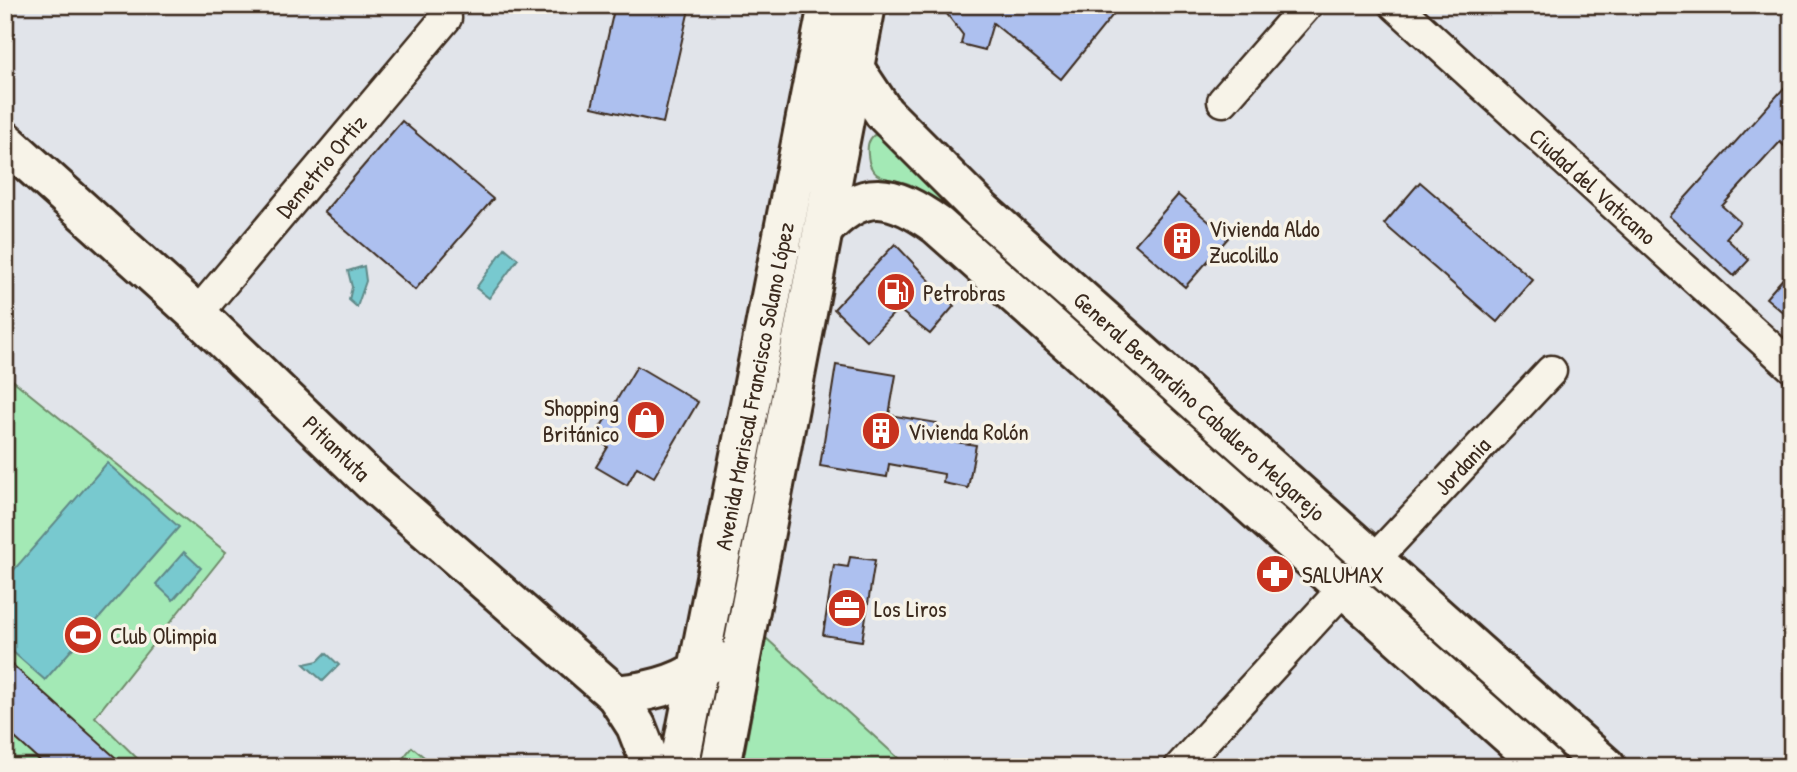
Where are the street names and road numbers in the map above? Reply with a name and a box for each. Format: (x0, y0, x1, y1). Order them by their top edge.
street label: Demetrio Ortiz (269, 108, 373, 224)
street label: Ciudad del Vaticano (1523, 120, 1663, 252)
street label: Avenida Mariscal Francisco Solano López (707, 219, 801, 552)
street label: General Bernardino Caballero Melgarejo (1067, 284, 1333, 528)
street label: Pitiantuta (296, 408, 378, 488)
street label: Jordania (1427, 430, 1497, 502)

